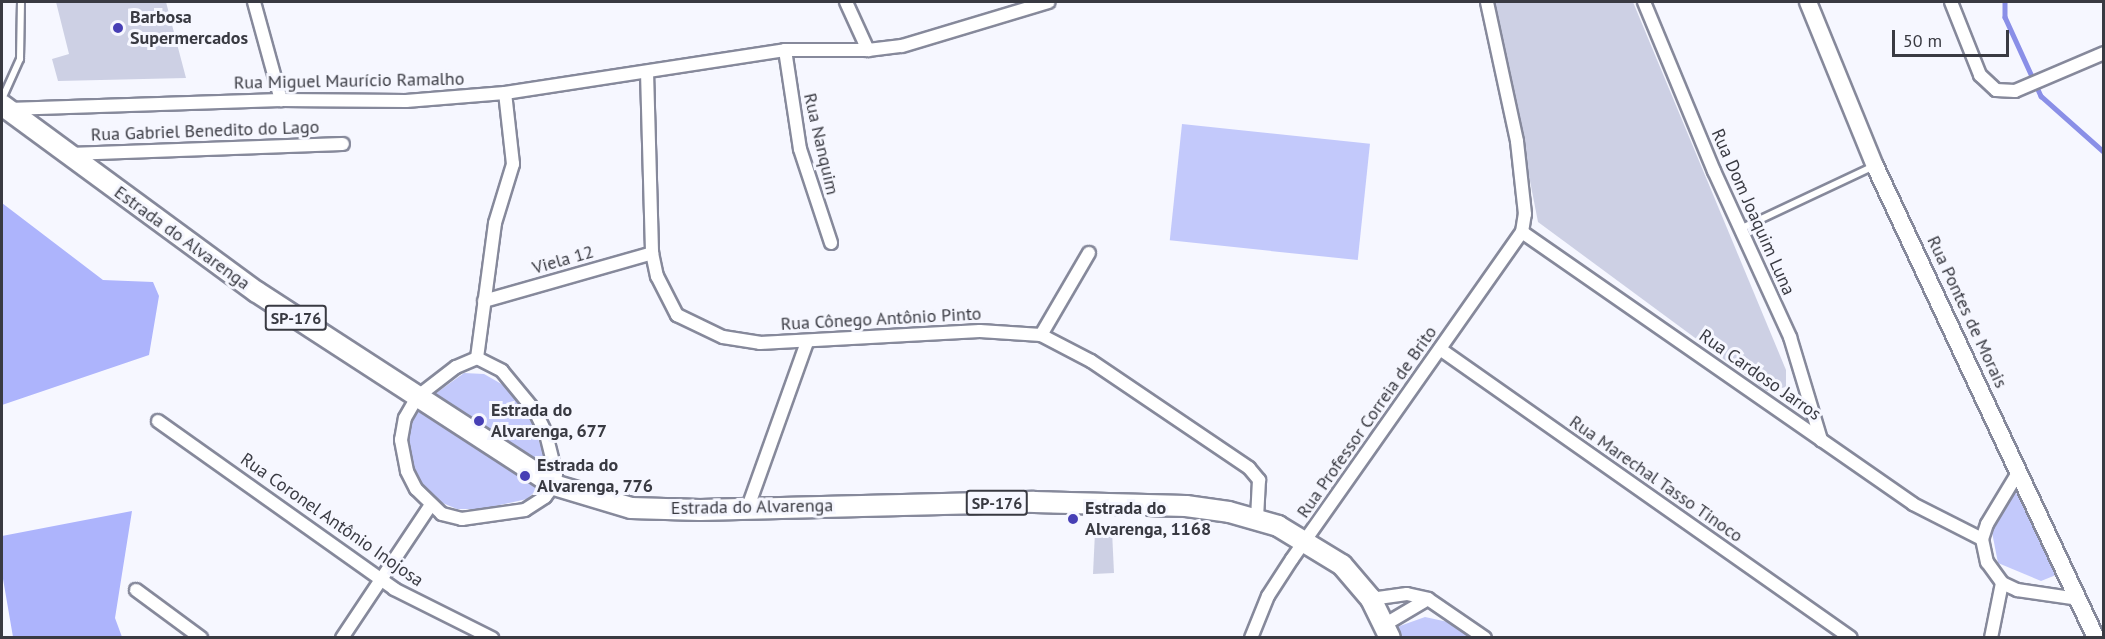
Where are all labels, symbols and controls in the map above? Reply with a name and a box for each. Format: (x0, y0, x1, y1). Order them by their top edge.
place label: Barbosa Supermercados (130, 7, 248, 50)
scale bar (1895, 18, 2012, 56)
marker: Barbosa Supermercados (111, 21, 125, 35)
text: 50 m (1903, 29, 1942, 52)
street label: Rua Miguel Maurício Ramalho (234, 68, 464, 94)
street label: Rua Nanquim (799, 91, 843, 197)
street label: Rua Gabriel Benedito do Lago (90, 116, 320, 146)
street label: Rua Dom Joaquim Luna (1707, 126, 1799, 298)
street label: Estrada do Alvarenga (110, 181, 254, 295)
street label: Rua Pontes de Morais (1922, 233, 2012, 391)
street label: Viela 12 (530, 241, 596, 279)
street label: Rua Cônego Antônio Pinto (780, 303, 982, 335)
road number: SP-176 (264, 305, 328, 331)
street label: Rua Professor Correia de Brito (1292, 322, 1442, 522)
street label: Rua Cardoso Jarros (1695, 325, 1825, 425)
place label: Estrada do Alvarenga, 677 (491, 400, 608, 442)
street label: Rua Marechal Tasso Tinoco (1565, 411, 1747, 547)
marker: Estrada do Alvarenga, 677 (472, 414, 486, 428)
street label: Rua Coronel Antônio Inojosa (236, 448, 428, 592)
place label: Estrada do Alvarenga, 776 (537, 455, 654, 498)
marker: Estrada do Alvarenga, 776 (518, 469, 532, 483)
road number: SP-176 (966, 490, 1028, 516)
street label: Estrada do Alvarenga (670, 495, 834, 519)
place label: Estrada do Alvarenga, 1168 (1085, 498, 1212, 540)
marker: Estrada do Alvarenga, 1168 (1066, 512, 1080, 526)

